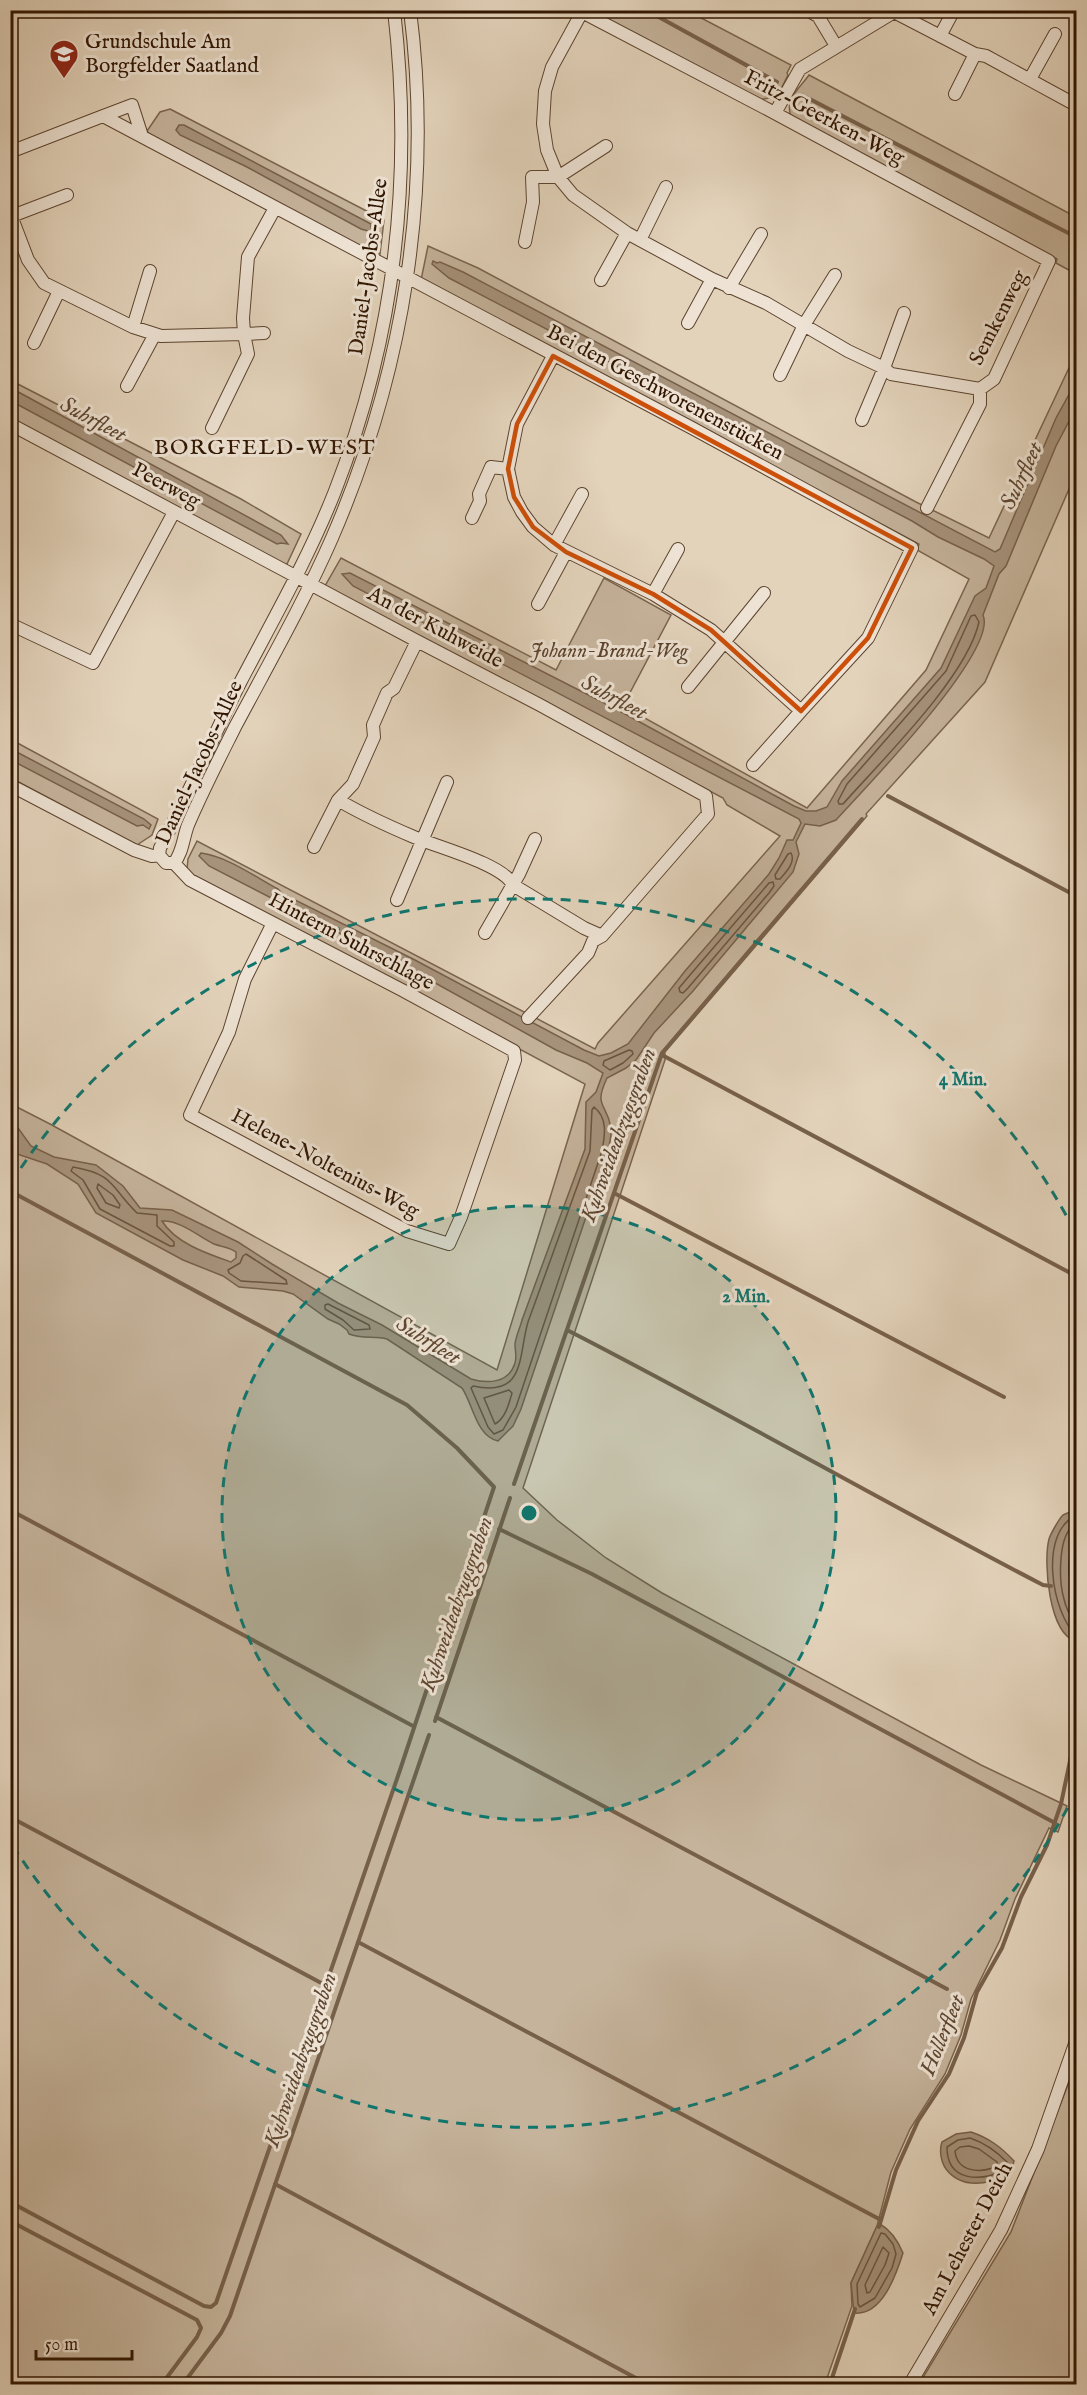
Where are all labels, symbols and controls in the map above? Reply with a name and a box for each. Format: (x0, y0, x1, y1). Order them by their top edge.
place label: Grundschule Am Borgfelder Saatland (85, 29, 259, 80)
school or university icon: Grundschule Am Borgfelder Saatland (48, 38, 80, 80)
street label: Fritz-Geerken-Weg (739, 64, 910, 172)
street label: Daniel-Jacobs-Allee (343, 176, 395, 357)
street label: Semkenweg (964, 265, 1035, 370)
street label: Bei den Geschworenenstücken (542, 319, 788, 467)
water label: Suhrfleet (55, 391, 132, 449)
district label: BORGFELD-WEST (154, 434, 376, 462)
water label: Suhrfleet (994, 437, 1050, 514)
street label: Peerweg (127, 457, 205, 515)
street label: An der Kuhweide (362, 580, 508, 675)
park label: Johann-Brand-Weg (530, 638, 689, 665)
water label: Suhrfleet (576, 669, 653, 727)
street label: Daniel-Jacobs-Allee (150, 676, 250, 850)
street label: Hinterm Suhrschlage (263, 887, 439, 997)
water label: Kuhweideabzugsgraben (574, 1044, 663, 1227)
text: 4 Min. (939, 1069, 987, 1092)
street label: Helene-Noltenius-Weg (226, 1103, 424, 1225)
text: 2 Min. (722, 1286, 770, 1309)
water label: Suhrfleet (390, 1310, 466, 1372)
centre of rings (519, 1503, 539, 1523)
water label: Kuhweideabzugsgraben (414, 1513, 500, 1696)
water label: Kuhweideabzugsgraben (258, 1969, 344, 2152)
water label: Hollerfleet (914, 1990, 972, 2080)
street label: Am Lehester Deich (916, 2158, 1020, 2321)
scale bar (36, 2323, 132, 2361)
text: 50 m (45, 2334, 78, 2357)

